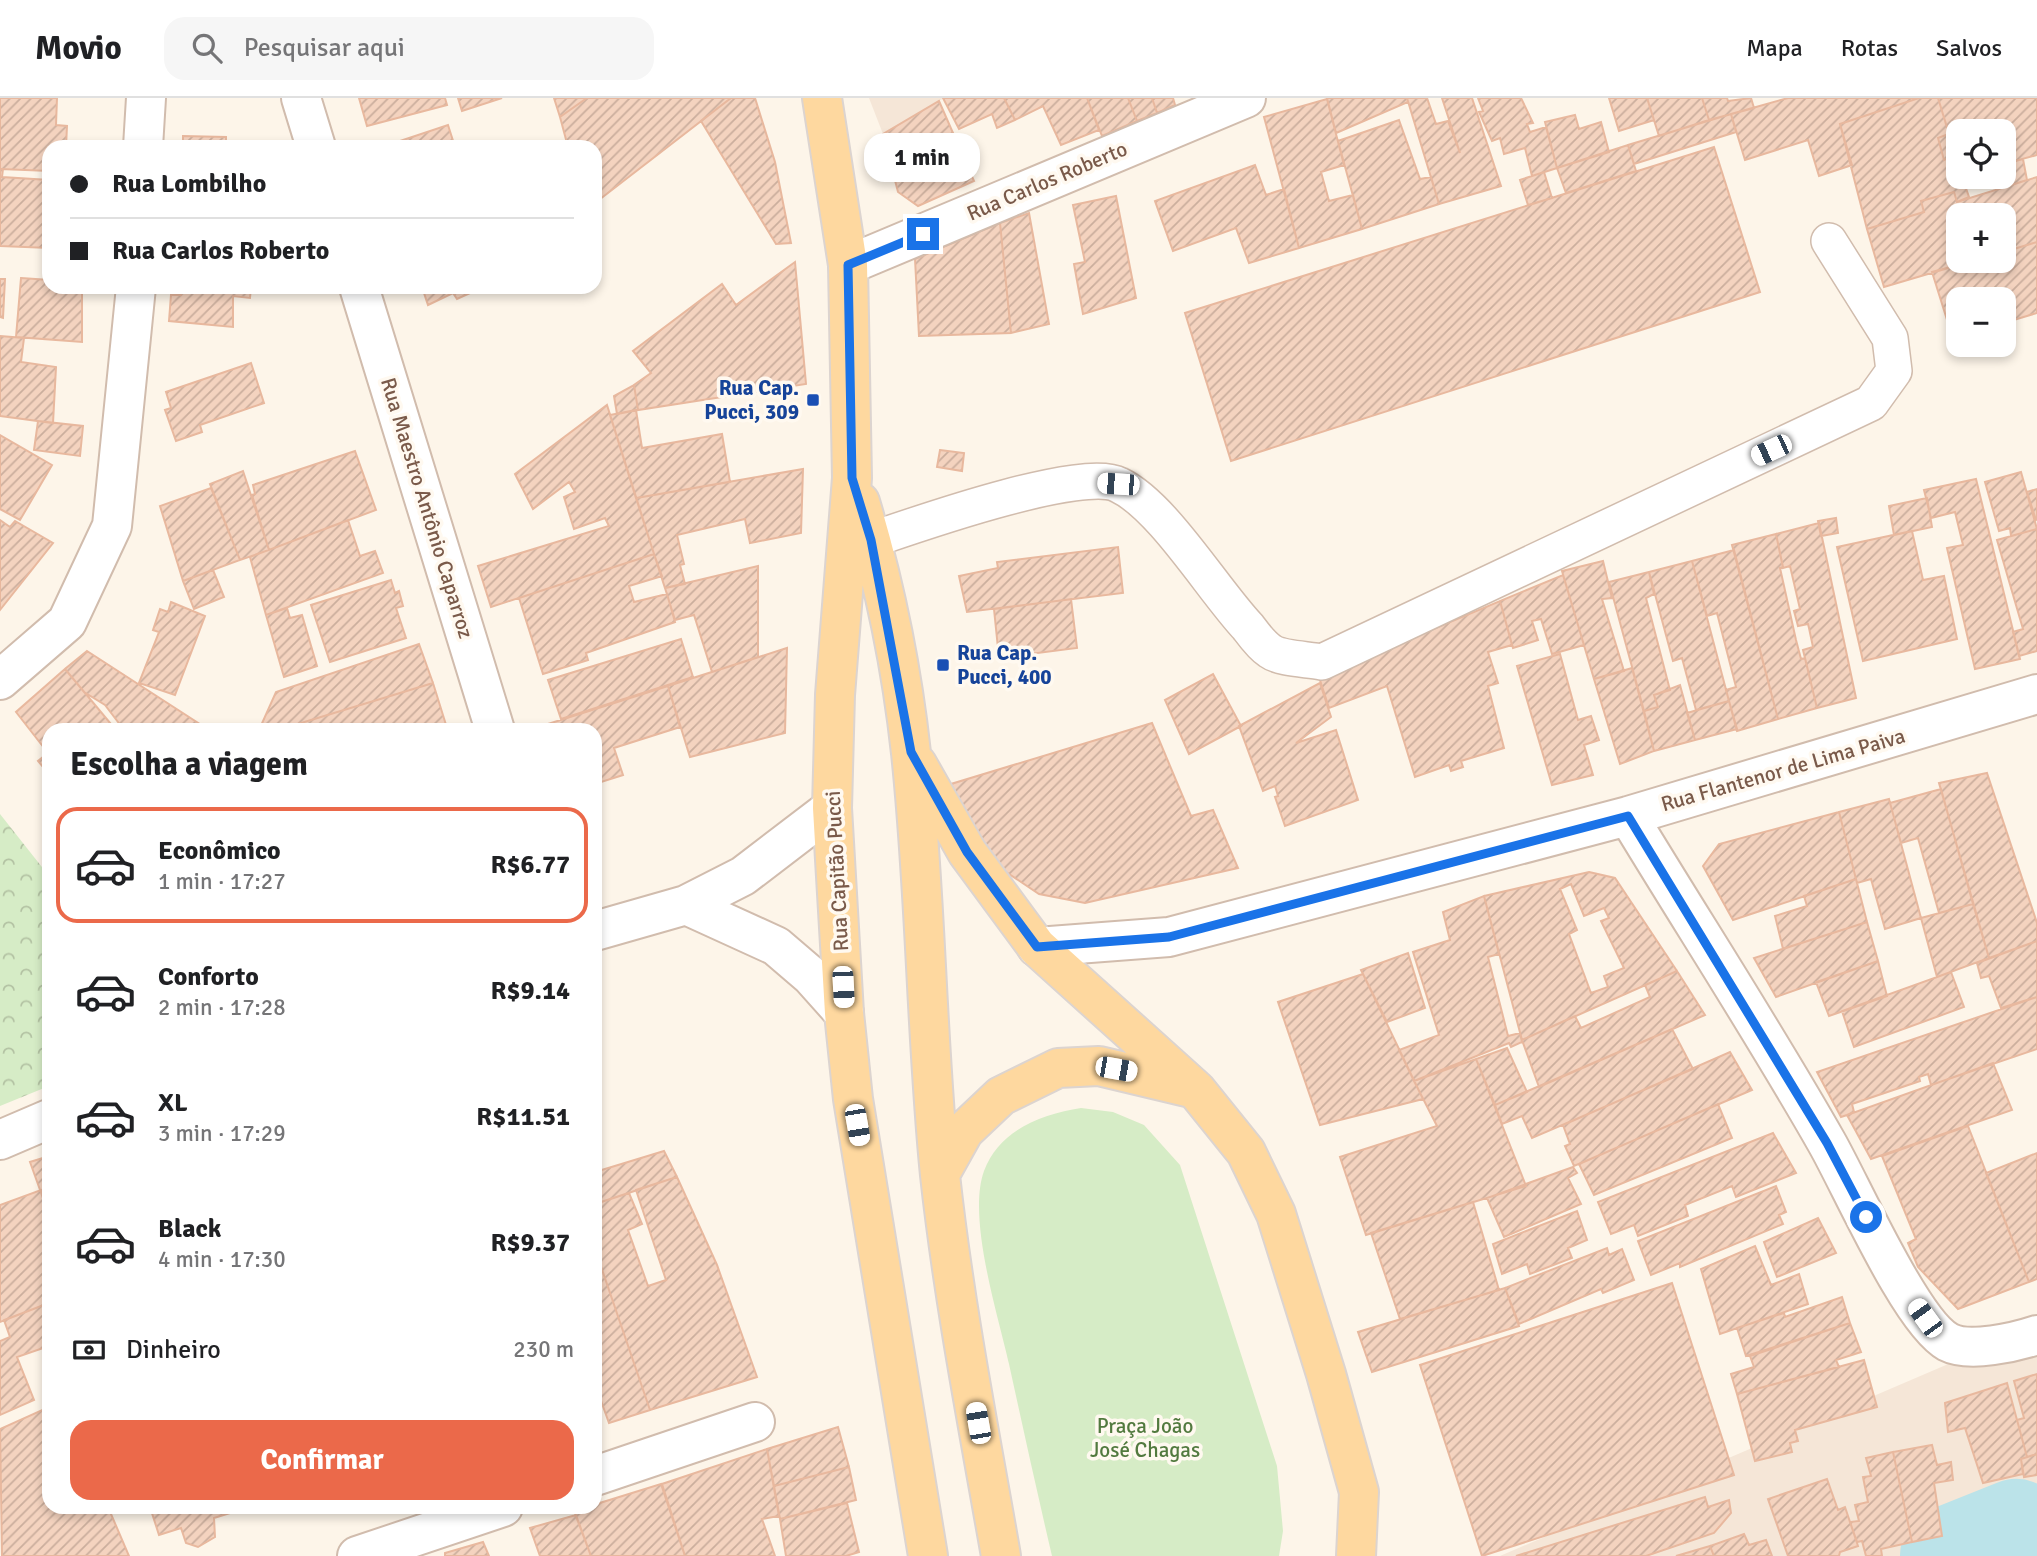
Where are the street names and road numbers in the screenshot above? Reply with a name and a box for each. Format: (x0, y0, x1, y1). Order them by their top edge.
street label: Rua Carlos Roberto (963, 136, 1131, 226)
street label: Rua Maestro Antônio Caparroz (375, 374, 479, 642)
street label: Rua Flantenor de Lima Paiva (1658, 723, 1908, 817)
street label: Rua Capitão Pucci (820, 790, 854, 952)

